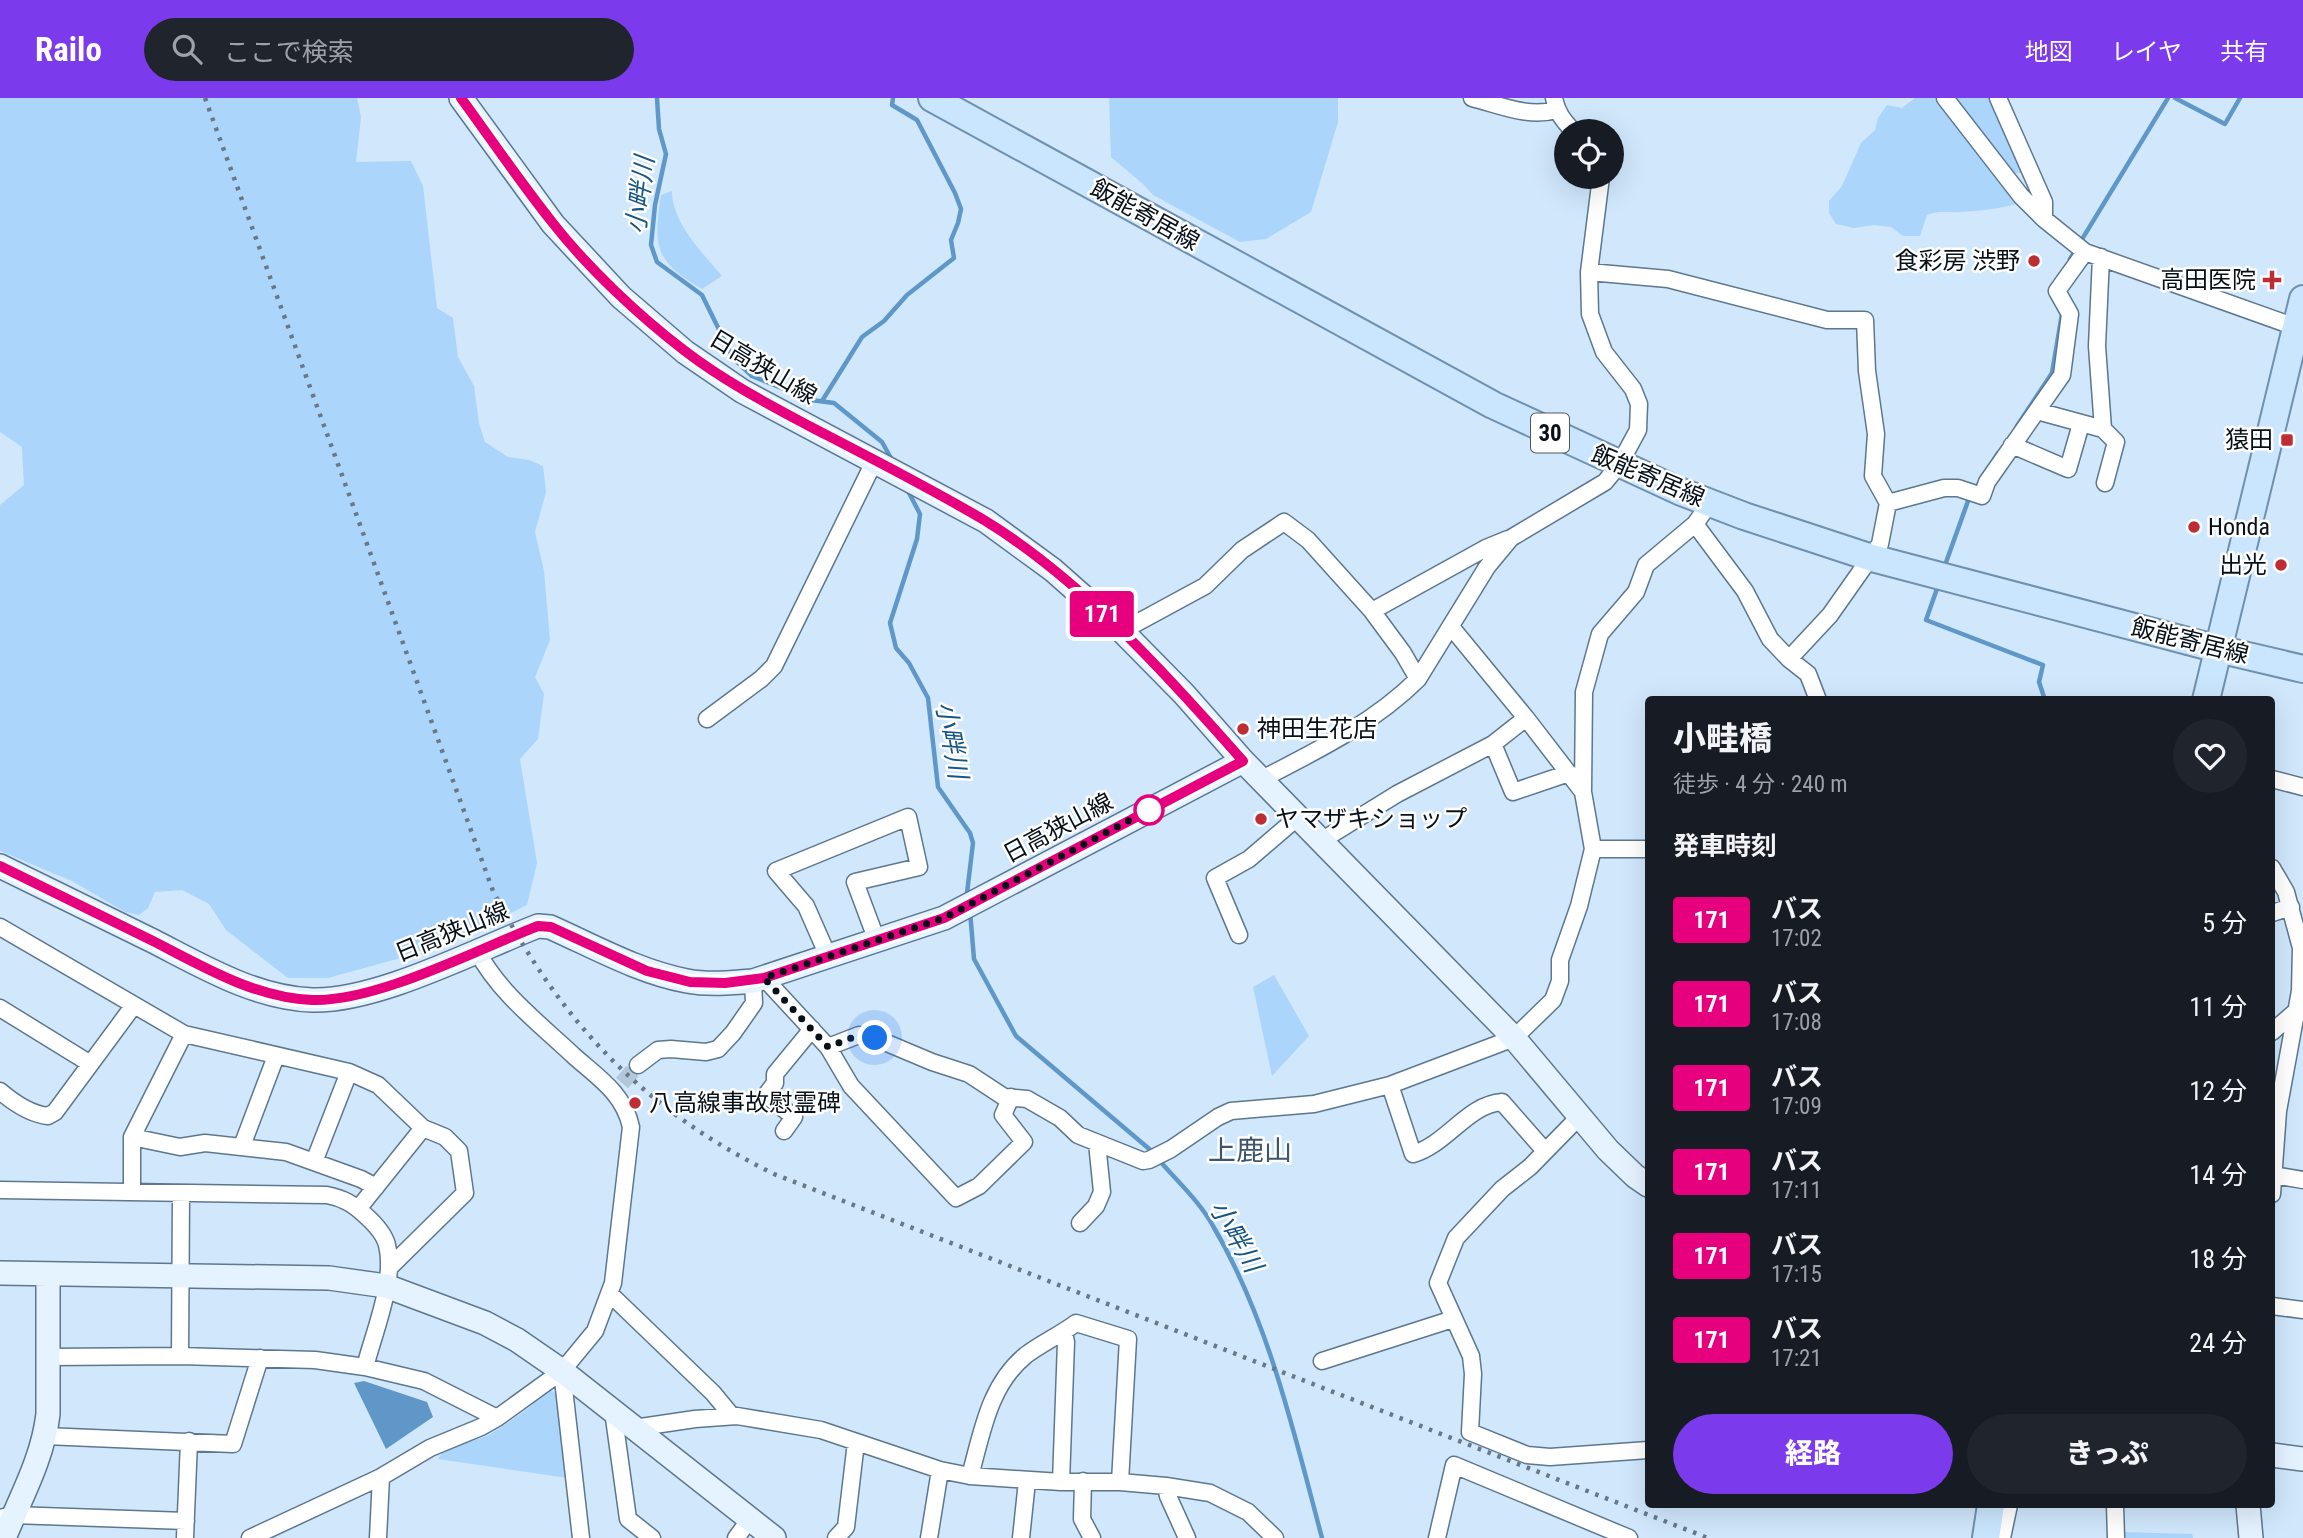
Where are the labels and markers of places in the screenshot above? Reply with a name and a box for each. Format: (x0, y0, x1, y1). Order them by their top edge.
place label: 食彩房 渋野 (1894, 247, 2020, 275)
marker: 食彩房 渋野 (2026, 253, 2042, 269)
place label: 高田医院 (2160, 266, 2256, 294)
marker: 高田医院 (2262, 270, 2282, 290)
place label: 猿田 (2225, 426, 2273, 454)
marker: 猿田 (2279, 432, 2295, 448)
place label: Honda (2208, 513, 2270, 541)
marker: Honda (2186, 519, 2202, 535)
place label: 出光 (2219, 551, 2267, 579)
marker: 出光 (2273, 557, 2289, 573)
place label: 神田生花店 (1257, 715, 1377, 743)
marker: 神田生花店 (1235, 721, 1251, 737)
unlabelled marker (1134, 795, 1164, 825)
place label: ヤマザキショップ (1275, 805, 1467, 833)
marker: ヤマザキショップ (1253, 811, 1269, 827)
place label: 八高線事故慰霊碑 (649, 1089, 841, 1117)
marker: 八高線事故慰霊碑 (627, 1095, 643, 1111)

